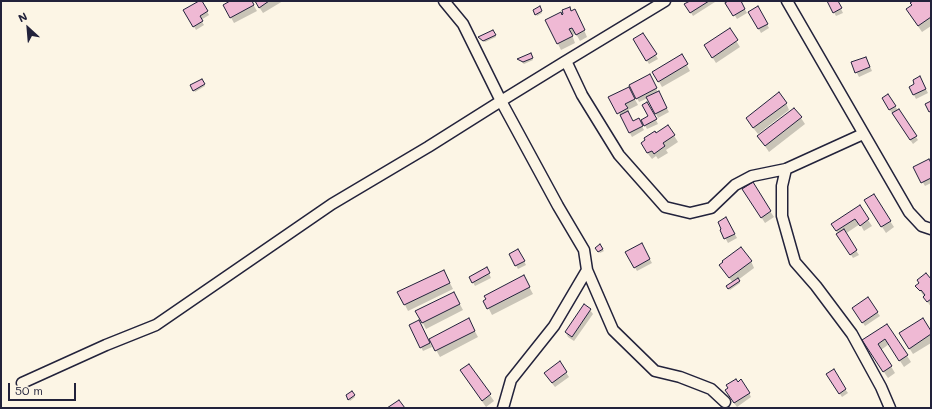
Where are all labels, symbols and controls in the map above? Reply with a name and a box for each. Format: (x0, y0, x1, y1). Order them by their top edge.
north arrow (8, 8, 48, 48)
text: N (15, 8, 30, 25)
scale bar (10, 375, 78, 401)
text: 50 m (15, 382, 43, 398)

